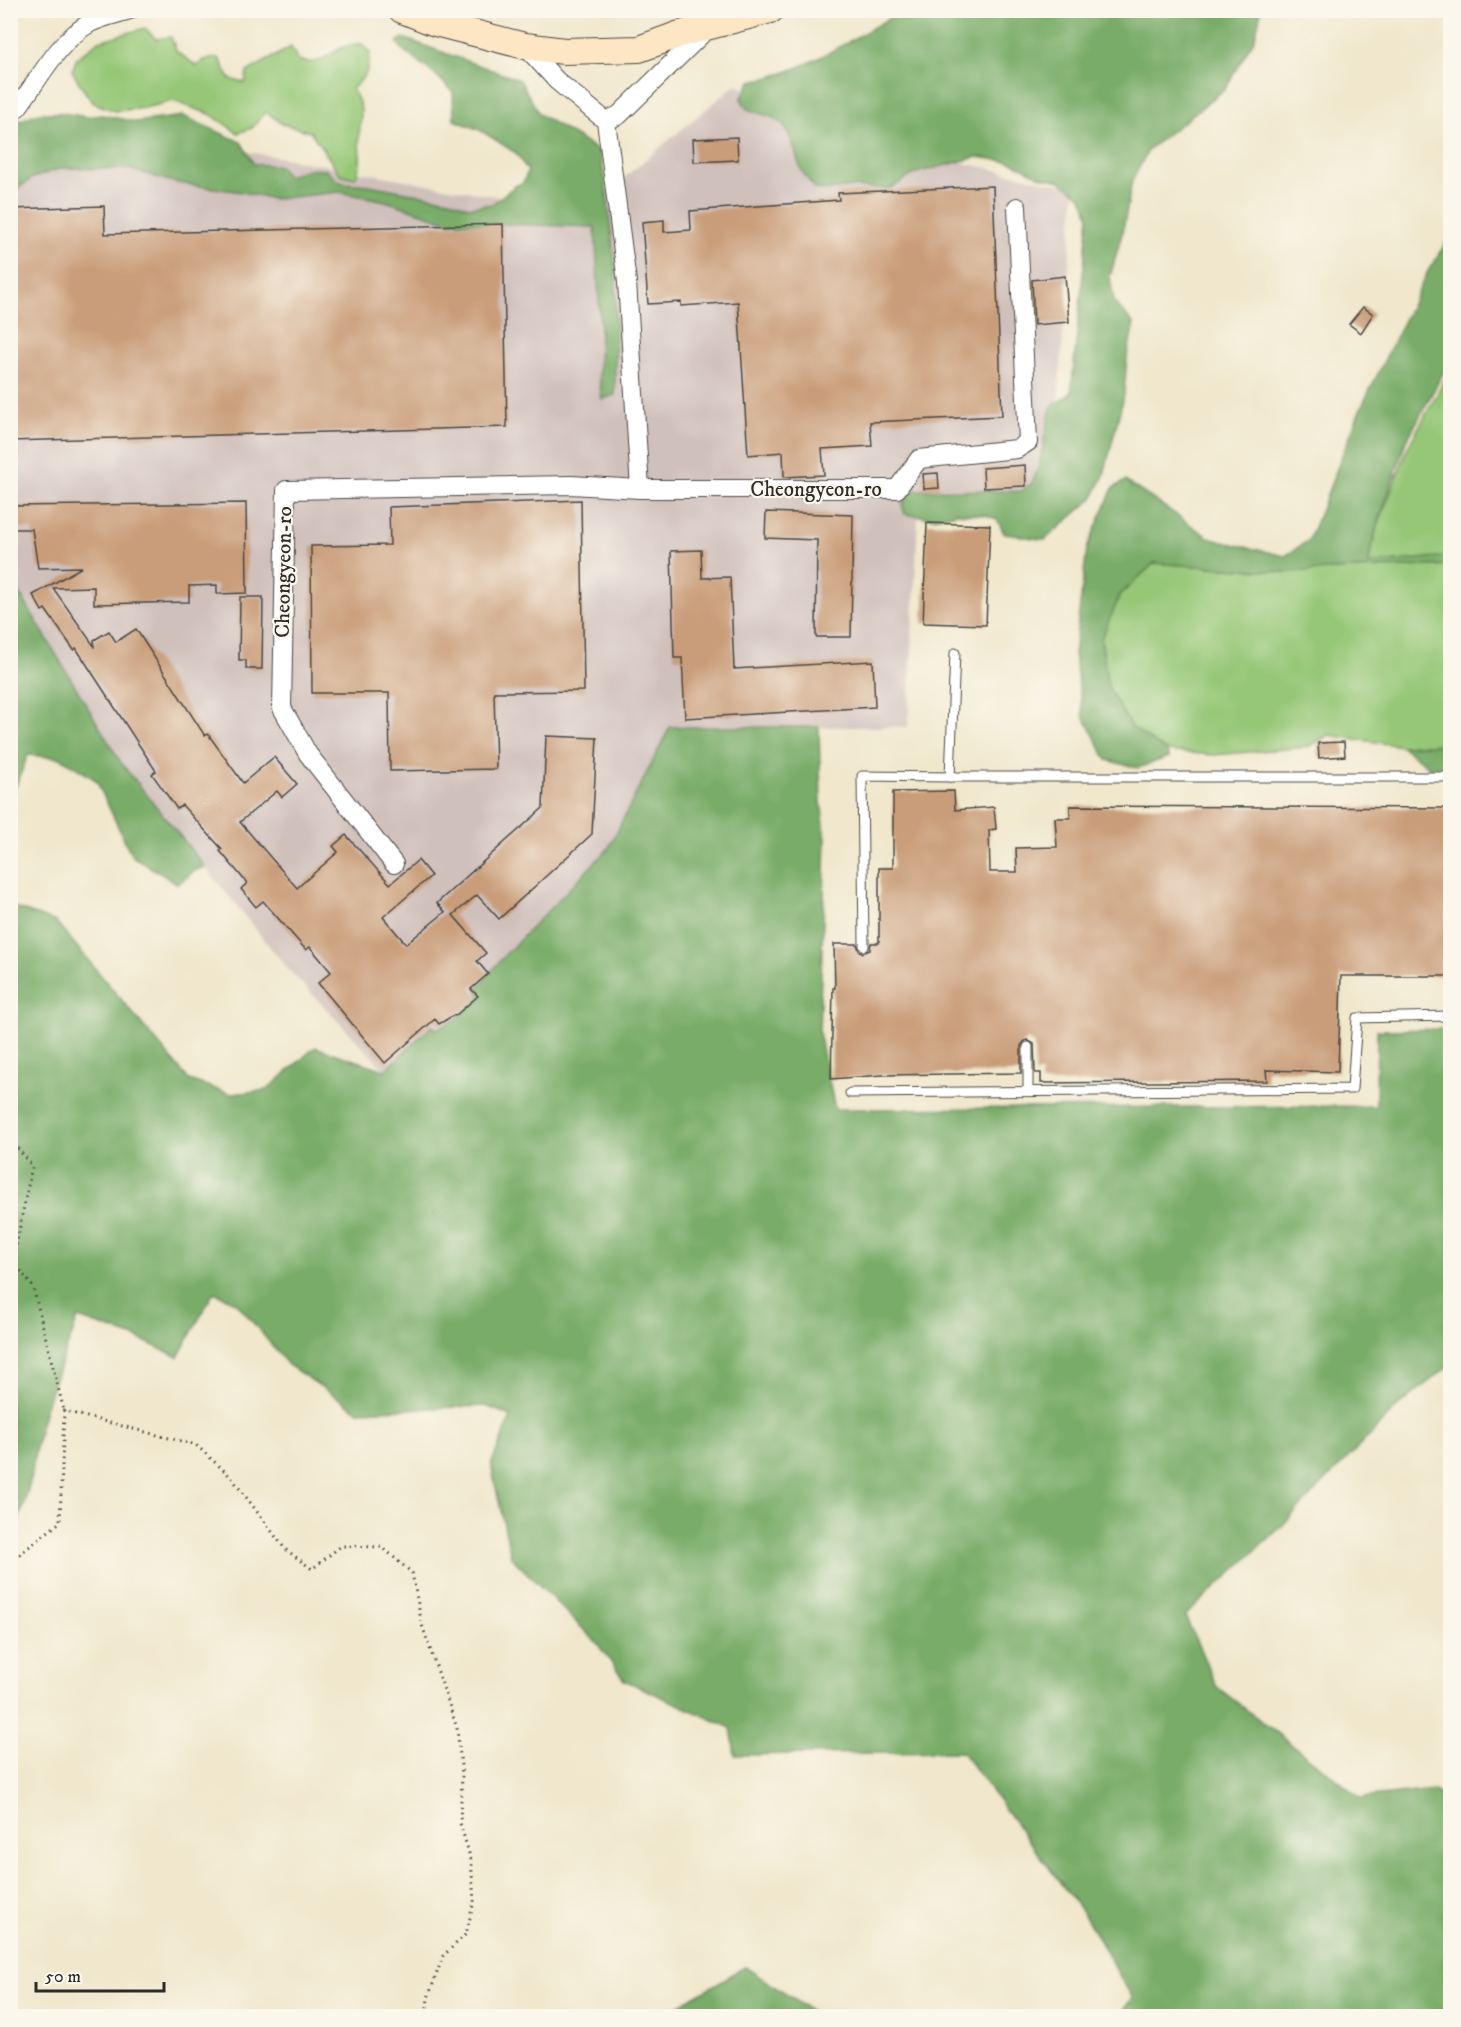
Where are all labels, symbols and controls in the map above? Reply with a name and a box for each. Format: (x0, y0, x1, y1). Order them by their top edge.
street label: Cheongyeon-ro (750, 477, 882, 503)
street label: Cheongyeon-ro (270, 506, 298, 638)
scale bar (36, 1955, 164, 1993)
text: 50 m (45, 1966, 81, 1988)

